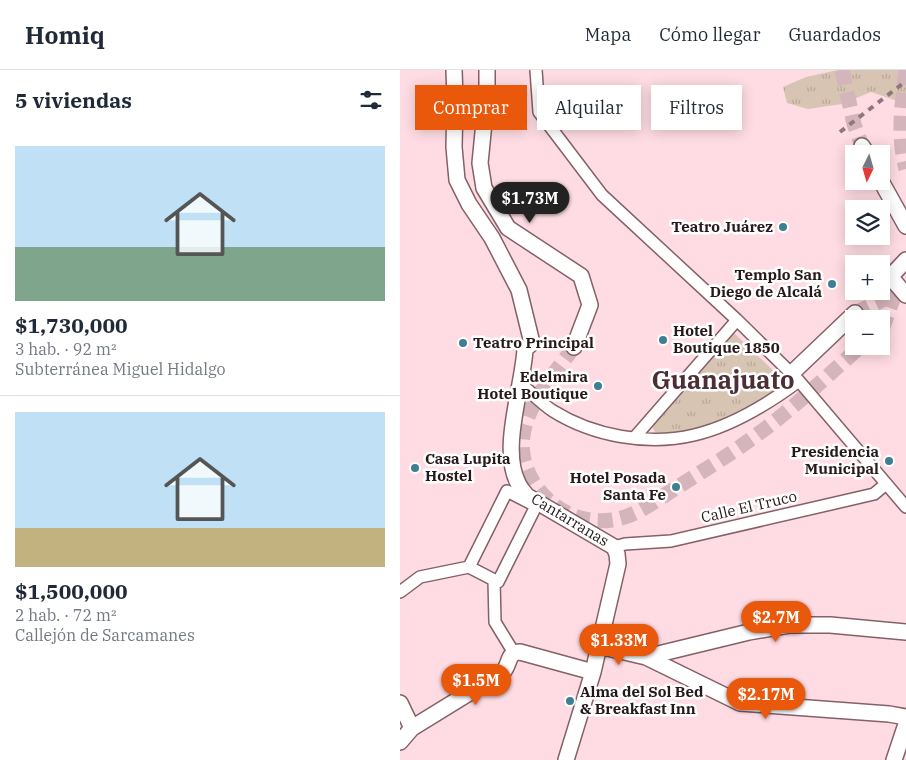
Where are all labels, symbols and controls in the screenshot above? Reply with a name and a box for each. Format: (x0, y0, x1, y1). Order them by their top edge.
text: Homiq (25, 19, 105, 51)
text: Mapa (585, 23, 631, 46)
text: Cómo llegar (659, 23, 760, 46)
text: Guardados (788, 23, 881, 46)
chip: Comprar (415, 85, 527, 130)
chip: Alquilar (537, 85, 641, 130)
chip: Filtros (651, 85, 742, 130)
text: 5 viviendas (15, 86, 132, 114)
icon: filters (357, 86, 385, 114)
north arrow (845, 145, 890, 190)
map controls (845, 145, 890, 355)
icon: home (155, 179, 245, 269)
pin: $1.73M (489, 182, 571, 224)
text: $1.73M (501, 188, 559, 208)
button: layers (845, 200, 890, 245)
place label: Teatro Juárez (671, 217, 773, 236)
marker: Teatro Juárez (777, 221, 789, 233)
button: + (845, 255, 890, 300)
place label: Templo San Diego de Alcalá (710, 265, 822, 301)
marker: Templo San Diego de Alcalá (826, 278, 838, 290)
button: − (845, 310, 890, 355)
text: $1,730,000 (15, 311, 128, 339)
place label: Hotel Boutique 1850 (673, 321, 780, 357)
place label: Teatro Principal (473, 333, 594, 352)
marker: Hotel Boutique 1850 (657, 334, 669, 346)
marker: Teatro Principal (457, 337, 469, 349)
text: 3 hab. · 92 m² (15, 339, 117, 359)
text: Subterránea Miguel Hidalgo (15, 359, 226, 379)
district label: Guanajuato (651, 363, 795, 396)
place label: Edelmira Hotel Boutique (477, 367, 588, 403)
marker: Edelmira Hotel Boutique (592, 380, 604, 392)
place label: Presidencia Municipal (791, 442, 879, 478)
icon: home (155, 444, 245, 534)
place label: Casa Lupita Hostel (425, 449, 511, 485)
marker: Presidencia Municipal (883, 455, 895, 467)
marker: Casa Lupita Hostel (409, 462, 421, 474)
place label: Hotel Posada Santa Fe (570, 468, 666, 504)
marker: Hotel Posada Santa Fe (670, 481, 682, 493)
street label: Calle El Truco (699, 486, 799, 527)
street label: Cantarranas (528, 489, 613, 550)
text: $1,500,000 (15, 577, 128, 605)
pin: $2.7M (741, 600, 811, 643)
text: 2 hab. · 72 m² (15, 605, 117, 625)
text: $2.7M (752, 607, 800, 627)
pin: $1.33M (578, 624, 660, 666)
text: Callejón de Sarcamanes (15, 625, 195, 645)
text: $1.33M (590, 630, 648, 650)
pin: $1.5M (441, 664, 511, 706)
text: $1.5M (452, 670, 500, 690)
pin: $2.17M (725, 678, 807, 720)
place label: Alma del Sol Bed & Breakfast Inn (580, 682, 704, 718)
text: $2.17M (737, 684, 795, 704)
marker: Alma del Sol Bed & Breakfast Inn (564, 695, 576, 707)

